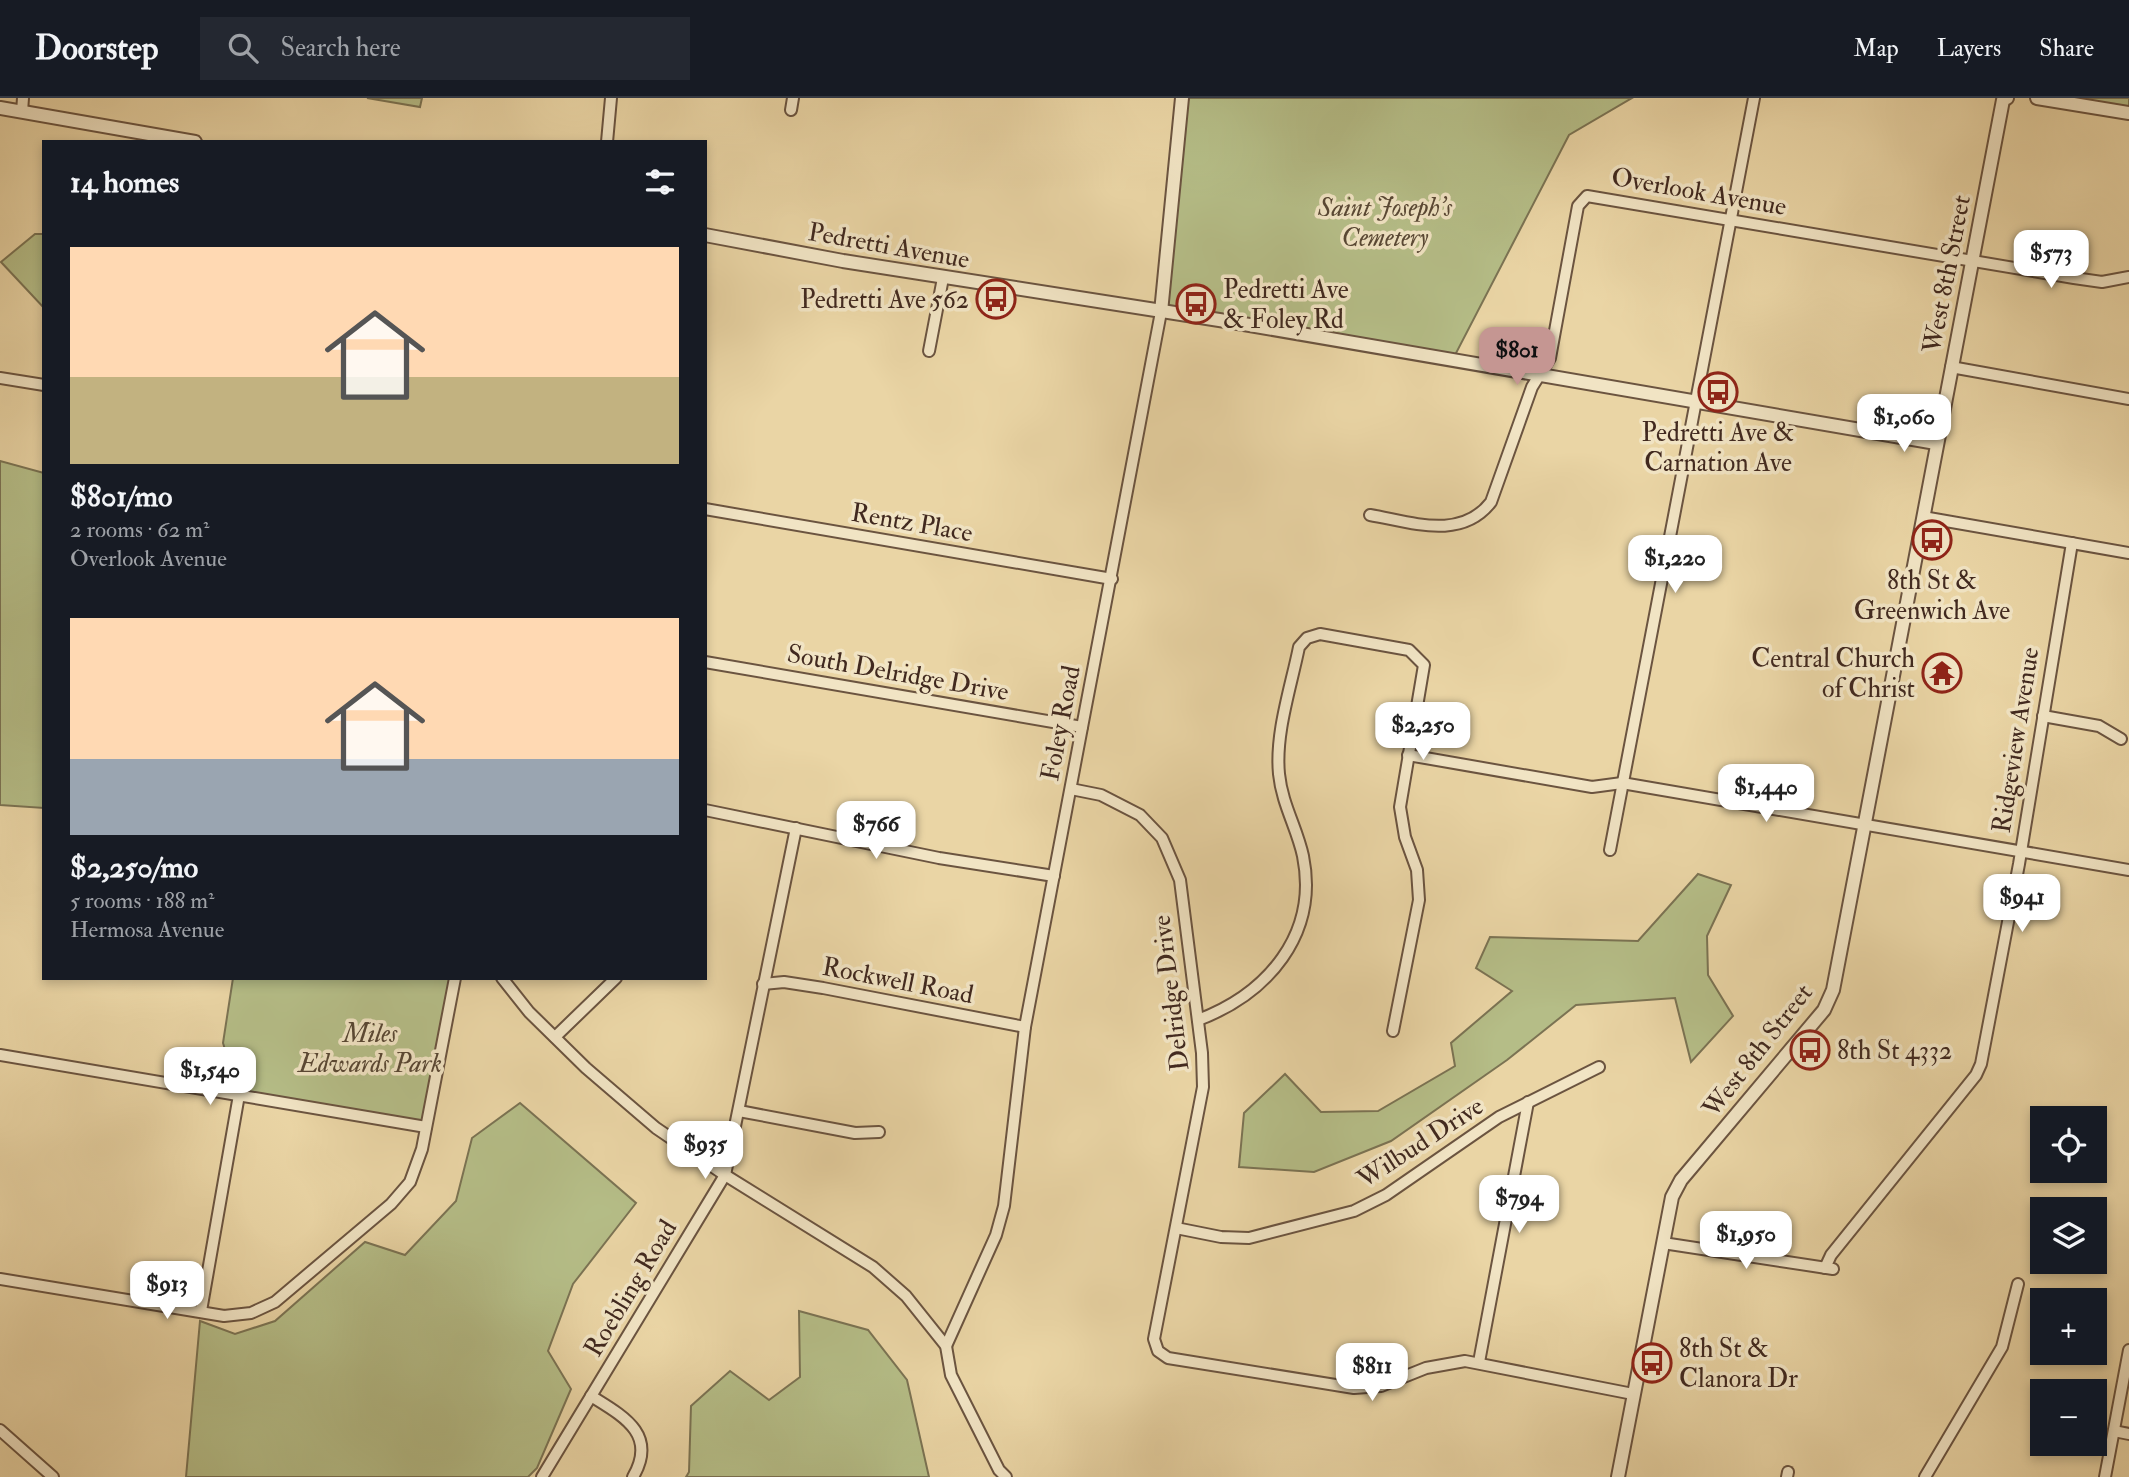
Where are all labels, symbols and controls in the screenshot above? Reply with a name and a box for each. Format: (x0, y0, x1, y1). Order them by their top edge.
search box (200, 17, 690, 80)
text: Doorstep (35, 28, 158, 69)
icon: search (224, 29, 262, 67)
text: Search here (280, 32, 401, 64)
text: Map (1854, 33, 1899, 64)
text: Layers (1937, 33, 2001, 64)
text: Share (2039, 33, 2094, 64)
street label: Overlook Avenue (1609, 161, 1789, 223)
icon: filters (641, 163, 679, 201)
text: 14 homes (70, 164, 179, 201)
park label: Saint Joseph’s Cemetery (1317, 192, 1453, 254)
street label: West 8th Street (1916, 193, 1978, 357)
street label: Pedretti Avenue (806, 216, 972, 276)
pin: $573 (2010, 230, 2092, 290)
text: $573 (2030, 238, 2072, 267)
place label: Pedretti Ave & Foley Rd (1223, 274, 1349, 336)
bus stop icon: Pedretti Ave 562 (975, 278, 1017, 320)
bus stop icon: Pedretti Ave & Foley Rd (1175, 283, 1217, 325)
place label: Pedretti Ave 562 (800, 284, 969, 316)
icon: home (312, 292, 438, 418)
pin: $801 (1476, 328, 1558, 387)
text: $801 (1495, 335, 1539, 364)
bus stop icon: Pedretti Ave & Carnation Ave (1697, 371, 1739, 413)
pin: $1,060 (1847, 394, 1961, 454)
text: $1,060 (1873, 402, 1935, 431)
place label: Pedretti Ave & Carnation Ave (1642, 417, 1794, 479)
text: $801/mo (70, 478, 172, 515)
street label: Rentz Place (849, 497, 975, 549)
text: 2 rooms · 62 m² (70, 515, 209, 544)
bus stop icon: 8th St & Greenwich Ave (1911, 519, 1953, 561)
pin: $1,220 (1618, 536, 1732, 595)
text: $1,220 (1644, 543, 1706, 572)
text: Overlook Avenue (70, 544, 227, 573)
place label: 8th St & Greenwich Ave (1854, 565, 2010, 627)
street label: South Delridge Drive (784, 638, 1011, 708)
place label: Central Church of Christ (1751, 643, 1915, 705)
street label: Ridgeview Avenue (1986, 645, 2046, 835)
temple icon: Central Church of Christ (1921, 652, 1963, 694)
icon: home (312, 663, 438, 789)
street label: Foley Road (1034, 663, 1088, 784)
pin: $2,250 (1366, 702, 1480, 762)
text: $2,250 (1391, 710, 1455, 739)
pin: $1,440 (1709, 764, 1823, 824)
text: $1,440 (1734, 772, 1798, 801)
pin: $766 (835, 802, 917, 861)
text: $766 (853, 809, 899, 838)
text: $2,250/mo (70, 849, 198, 886)
pin: $941 (1981, 874, 2063, 934)
text: $941 (1999, 882, 2045, 911)
text: 5 rooms · 188 m² (70, 886, 214, 915)
street label: Delridge Drive (1146, 913, 1196, 1073)
text: Hermosa Avenue (70, 915, 224, 944)
street label: Rockwell Road (819, 951, 976, 1011)
street label: West 8th Street (1695, 978, 1820, 1124)
park label: Miles Edwards Park (296, 1018, 442, 1080)
bus stop icon: 8th St 4332 (1789, 1029, 1831, 1071)
place label: 8th St 4332 (1837, 1035, 1952, 1067)
pin: $1,540 (153, 1048, 267, 1107)
text: $1,540 (180, 1055, 240, 1084)
street label: Wilbud Drive (1351, 1090, 1490, 1196)
map controls (2030, 1106, 2107, 1456)
button: locate (2030, 1106, 2107, 1183)
pin: $935 (664, 1122, 746, 1181)
text: $935 (683, 1129, 727, 1158)
pin: $794 (1478, 1176, 1560, 1235)
text: $794 (1495, 1183, 1543, 1212)
button: layers (2030, 1197, 2107, 1274)
pin: $1,950 (1689, 1212, 1803, 1271)
street label: Roebling Road (577, 1214, 684, 1363)
text: $1,950 (1716, 1219, 1776, 1248)
pin: $913 (126, 1262, 208, 1321)
text: $913 (146, 1269, 188, 1298)
button: + (2030, 1288, 2107, 1365)
place label: 8th St & Clanora Dr (1679, 1333, 1798, 1395)
bus stop icon: 8th St & Clanora Dr (1631, 1342, 1673, 1384)
pin: $811 (1331, 1344, 1413, 1403)
text: $811 (1352, 1351, 1392, 1380)
button: − (2030, 1379, 2107, 1456)

